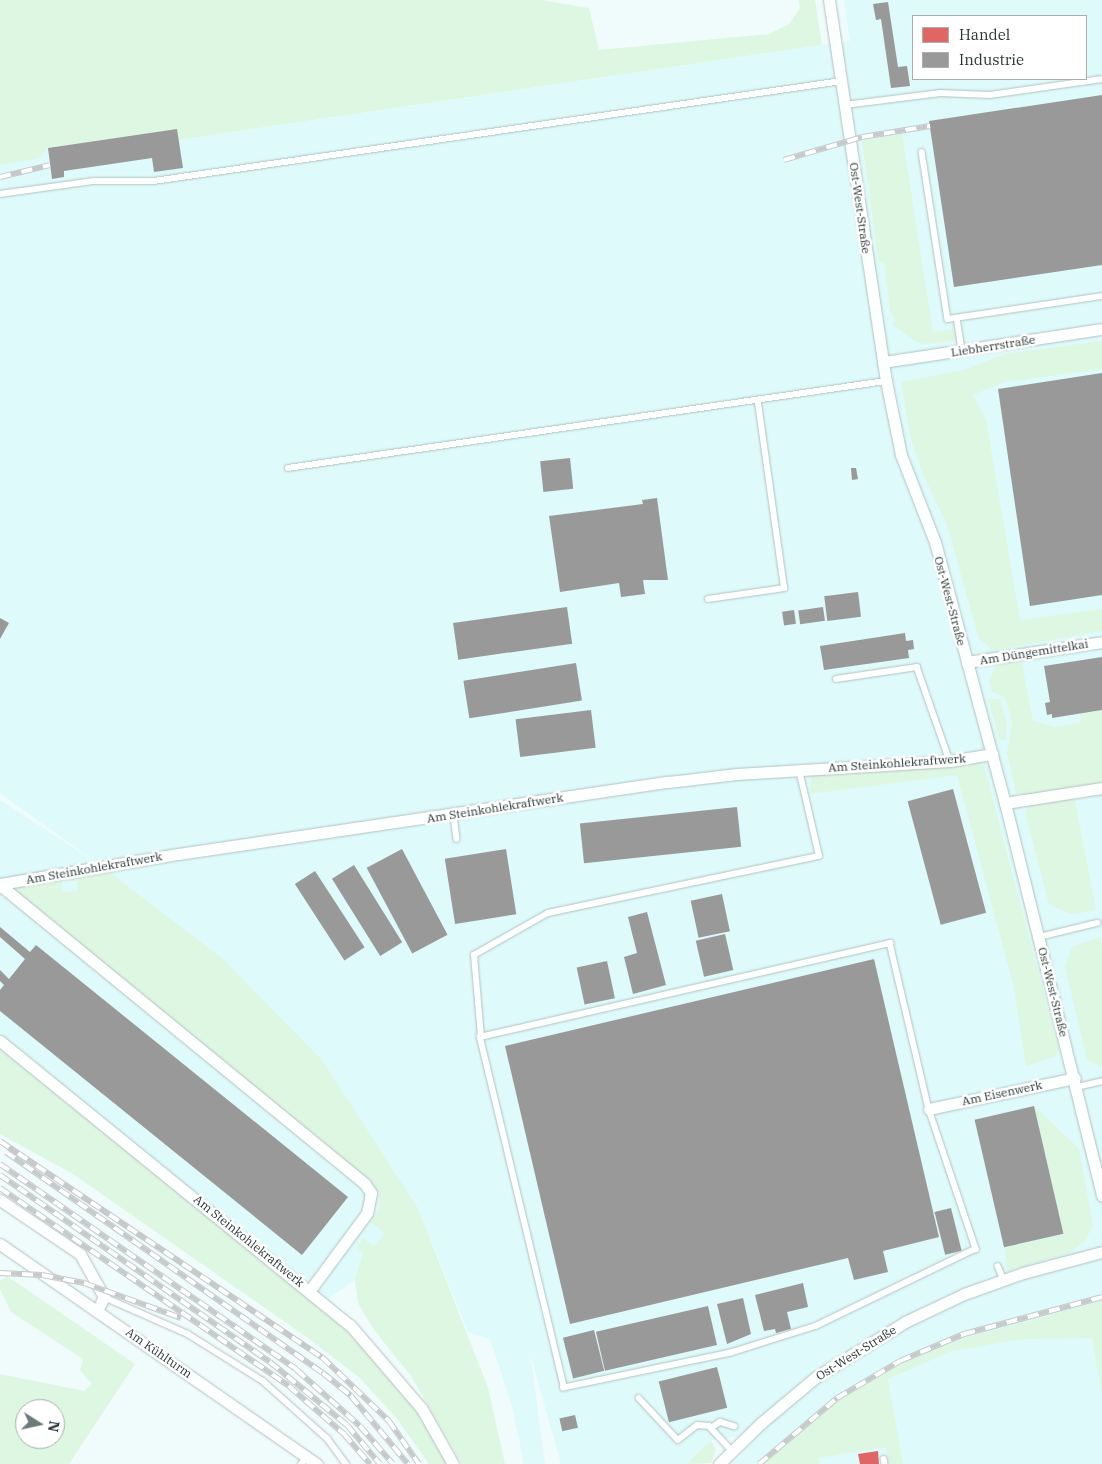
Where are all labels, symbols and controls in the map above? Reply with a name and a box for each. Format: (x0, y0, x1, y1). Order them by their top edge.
legend (912, 15, 1087, 80)
text: Handel (959, 25, 1010, 44)
text: Industrie (959, 50, 1024, 69)
street label: Ost-West-Straße (846, 162, 874, 254)
street label: Liebherrstraße (950, 332, 1036, 360)
street label: Ost-West-Straße (931, 555, 969, 647)
street label: Am Düngemittelkai (979, 636, 1089, 668)
street label: Am Steinkohlekraftwerk (828, 751, 966, 775)
street label: Am Steinkohlekraftwerk (426, 790, 564, 826)
street label: Am Steinkohlekraftwerk (25, 849, 163, 887)
street label: Ost-West-Straße (1035, 946, 1071, 1038)
street label: Am Eisenwerk (961, 1077, 1043, 1109)
street label: Am Steinkohlekraftwerk (191, 1192, 307, 1290)
street label: Ost-West-Straße (813, 1323, 899, 1383)
street label: Am Kühlturm (123, 1325, 195, 1381)
north arrow (15, 1399, 65, 1449)
text: N (44, 1419, 64, 1433)

